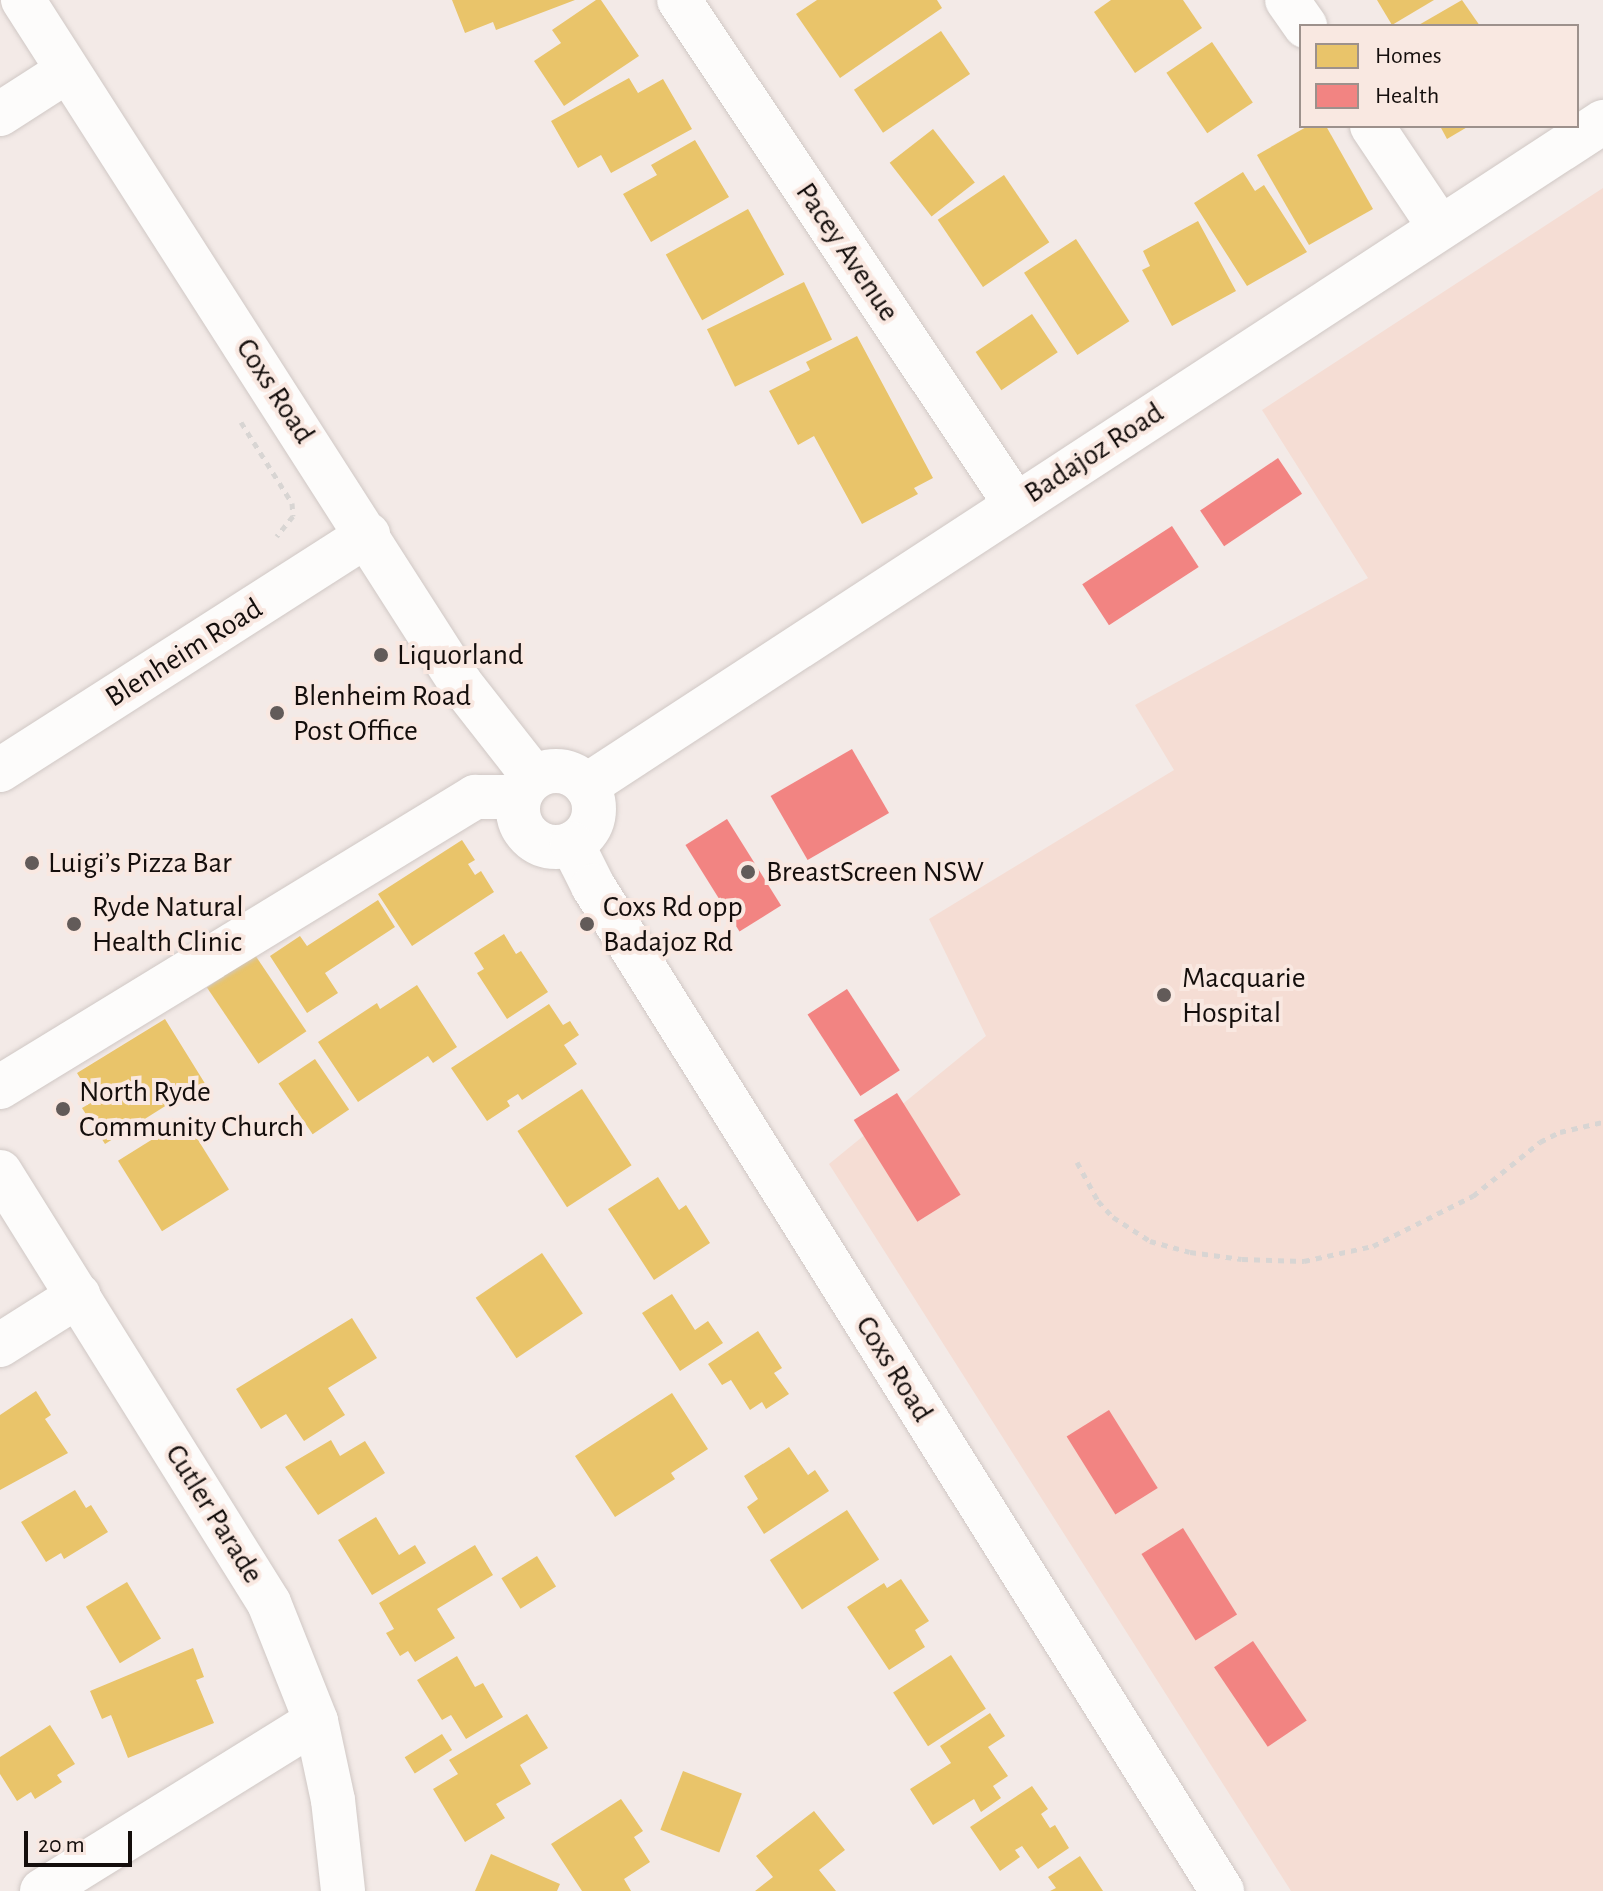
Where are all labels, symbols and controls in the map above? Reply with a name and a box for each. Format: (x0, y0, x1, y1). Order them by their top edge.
legend (1299, 24, 1579, 128)
text: Homes (1375, 44, 1442, 68)
text: Health (1375, 84, 1439, 108)
street label: Pacey Avenue (788, 176, 906, 328)
street label: Coxs Road (228, 332, 322, 450)
street label: Badajoz Road (1018, 395, 1170, 511)
street label: Blenheim Road (99, 591, 269, 715)
place label: Liquorland (397, 637, 523, 673)
marker: Liquorland (372, 646, 390, 664)
place label: Blenheim Road Post Office (293, 678, 471, 748)
marker: Blenheim Road Post Office (268, 704, 286, 722)
place label: Luigi’s Pizza Bar (48, 845, 232, 881)
marker: Luigi’s Pizza Bar (23, 854, 41, 872)
place label: BreastScreen NSW (766, 854, 984, 890)
marker: BreastScreen NSW (737, 861, 759, 883)
place label: Ryde Natural Health Clinic (92, 889, 244, 960)
place label: Coxs Rd opp Badajoz Rd (603, 889, 743, 960)
marker: Ryde Natural Health Clinic (63, 913, 85, 935)
marker: Coxs Rd opp Badajoz Rd (578, 915, 596, 933)
place label: Macquarie Hospital (1182, 960, 1306, 1030)
marker: Macquarie Hospital (1153, 984, 1175, 1006)
place label: North Ryde Community Church (79, 1074, 304, 1144)
marker: North Ryde Community Church (54, 1100, 72, 1118)
street label: Coxs Road (847, 1309, 941, 1429)
street label: Cutler Parade (157, 1438, 271, 1590)
scale bar (28, 1815, 136, 1865)
text: 20 m (38, 1833, 85, 1857)

